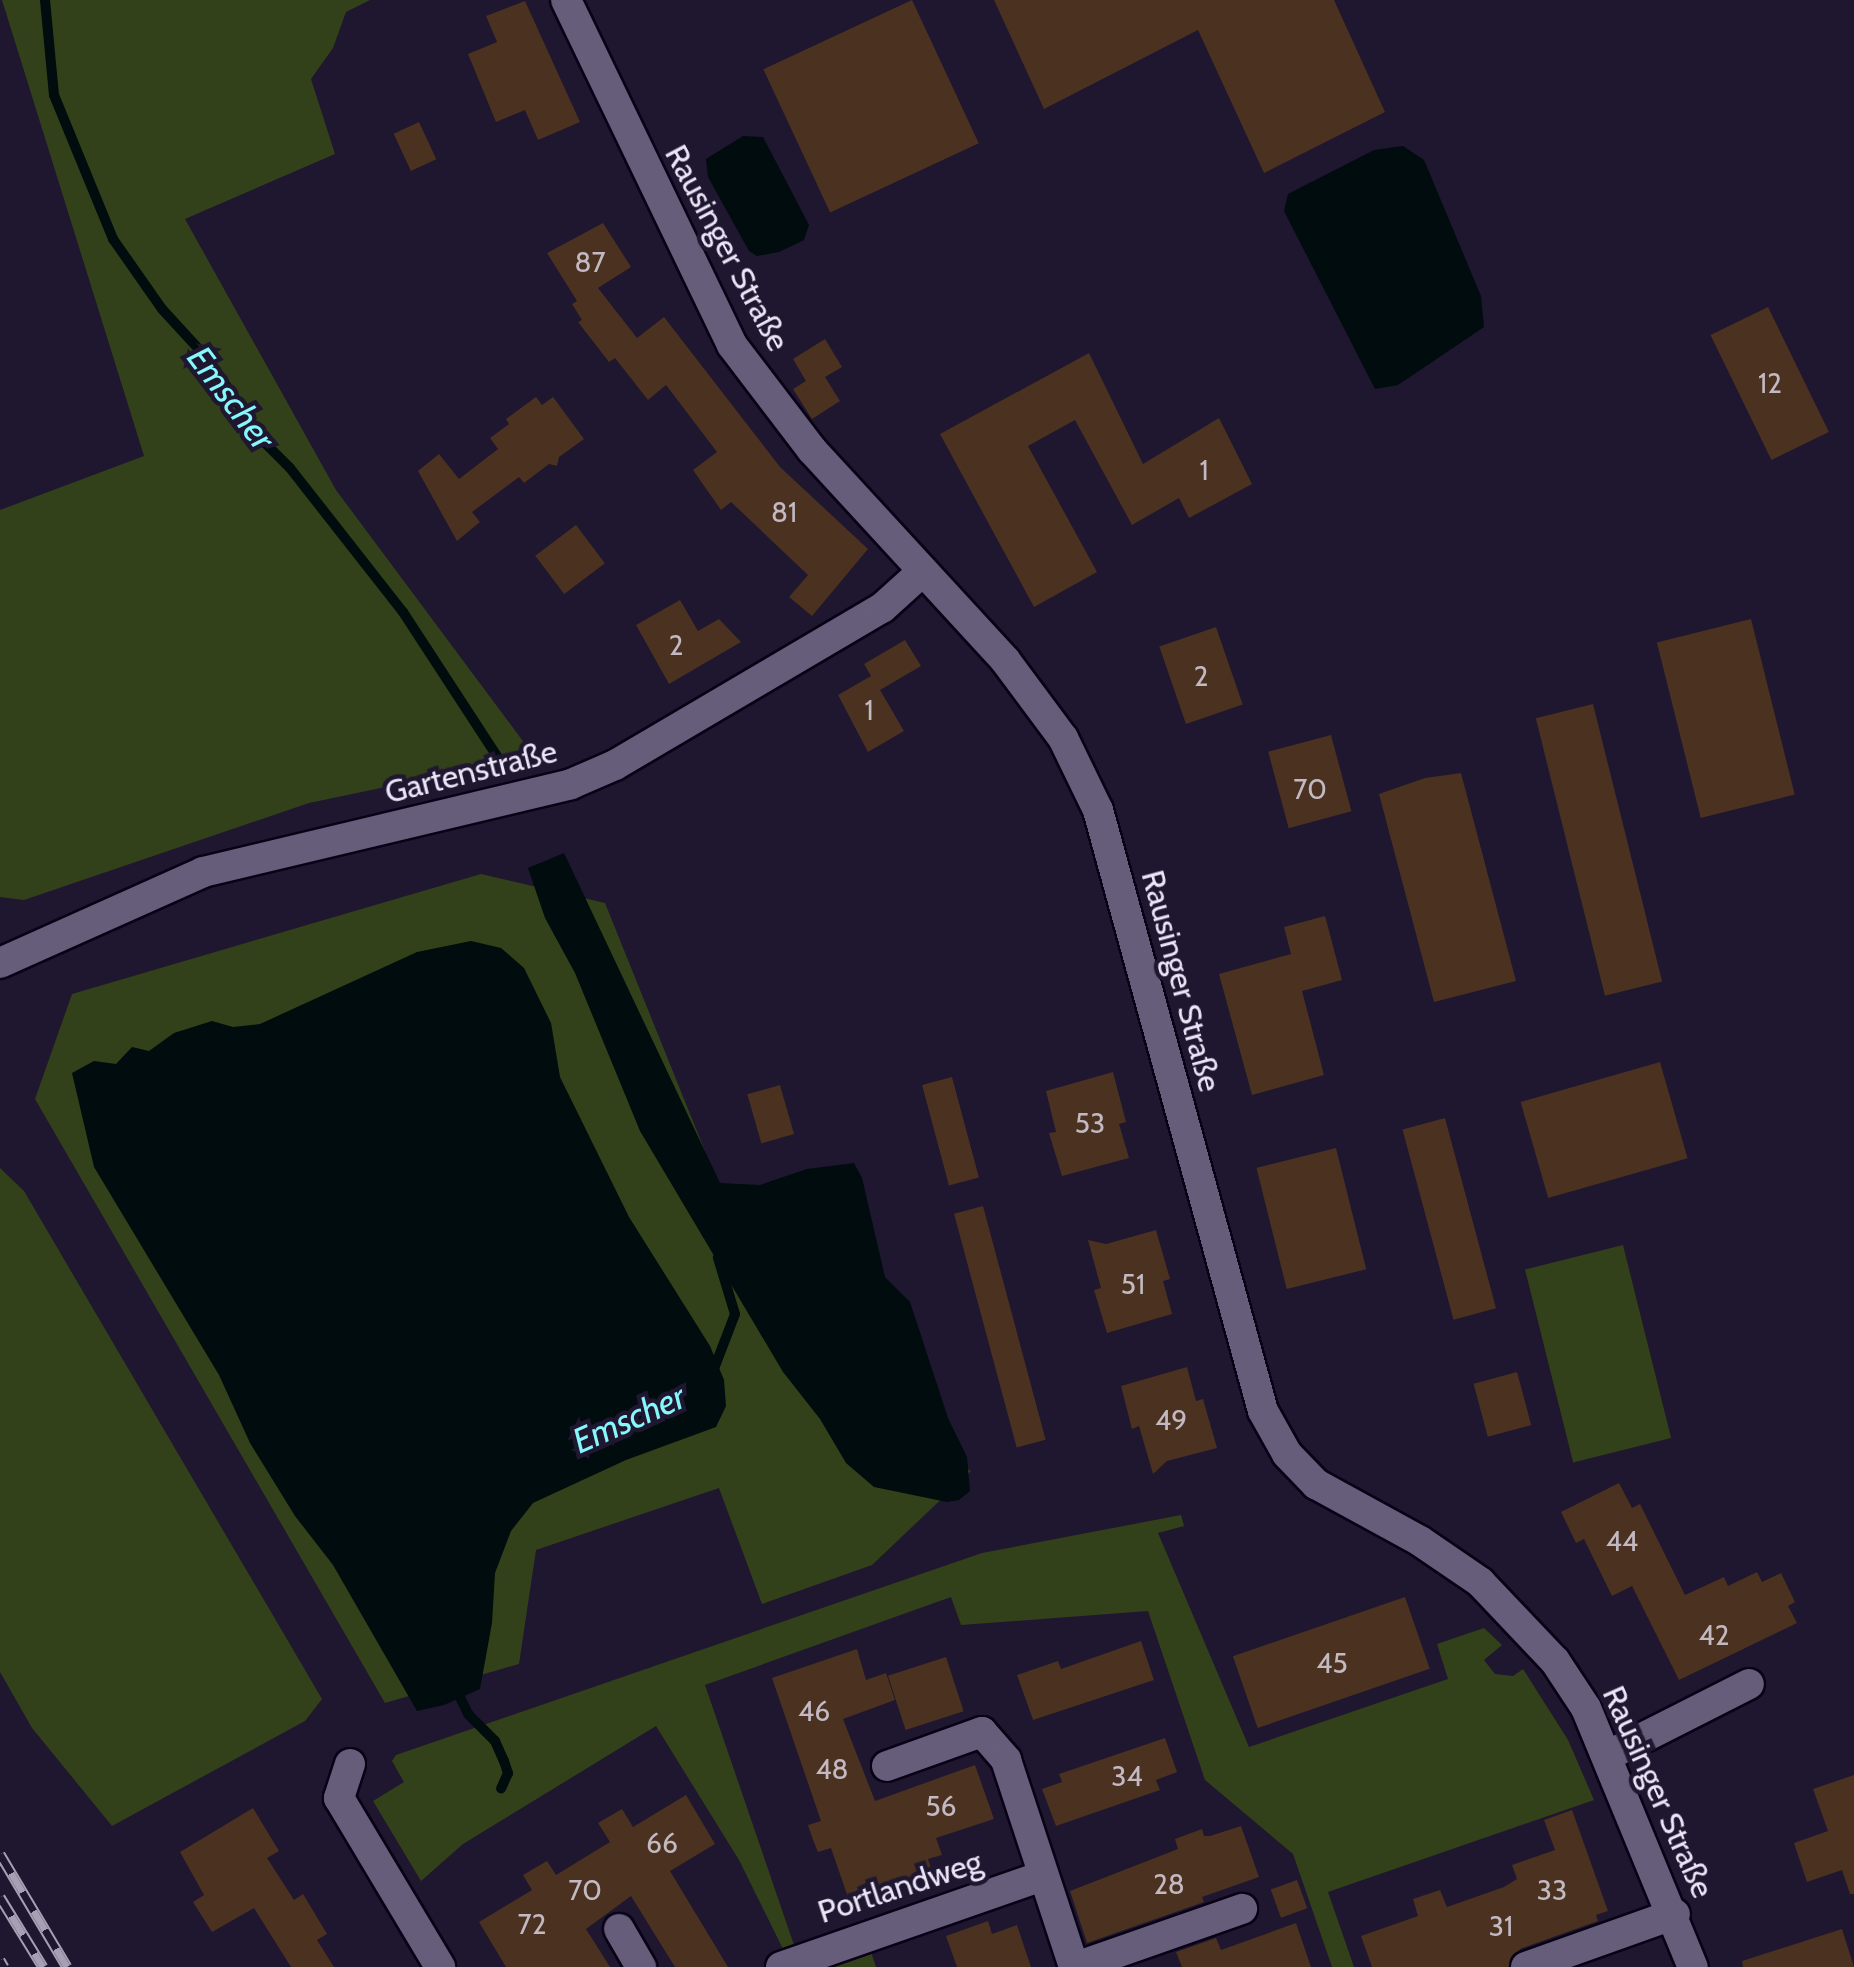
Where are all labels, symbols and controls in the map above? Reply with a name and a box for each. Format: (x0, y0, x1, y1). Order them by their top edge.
street label: Rausinger Straße (657, 138, 797, 358)
house number: 87 (574, 245, 606, 279)
water label: Emscher (178, 338, 284, 458)
house number: 12 (1758, 366, 1782, 400)
house number: 1 (1199, 453, 1209, 487)
house number: 81 (771, 495, 797, 529)
house number: 2 (669, 628, 683, 662)
house number: 2 (1194, 659, 1208, 693)
house number: 1 (864, 693, 874, 727)
street label: Gartenstraße (381, 732, 561, 812)
house number: 70 (1293, 772, 1327, 806)
street label: Rausinger Straße (1133, 866, 1229, 1096)
house number: 53 (1075, 1106, 1105, 1140)
house number: 51 (1121, 1267, 1145, 1301)
water label: Emscher (566, 1376, 692, 1462)
house number: 49 (1155, 1403, 1187, 1437)
house number: 44 (1606, 1524, 1638, 1558)
house number: 42 (1699, 1618, 1729, 1652)
house number: 45 (1316, 1646, 1348, 1680)
street label: Rausinger Straße (1594, 1680, 1722, 1904)
house number: 46 (798, 1694, 830, 1728)
house number: 48 (815, 1752, 849, 1786)
house number: 34 (1111, 1759, 1143, 1793)
house number: 56 (925, 1789, 957, 1823)
house number: 66 (646, 1826, 678, 1860)
street label: Portlandweg (813, 1842, 987, 1932)
house number: 28 (1153, 1867, 1185, 1901)
house number: 70 (568, 1873, 602, 1907)
house number: 33 (1537, 1873, 1567, 1907)
house number: 72 (518, 1907, 546, 1941)
house number: 31 (1489, 1909, 1513, 1943)

